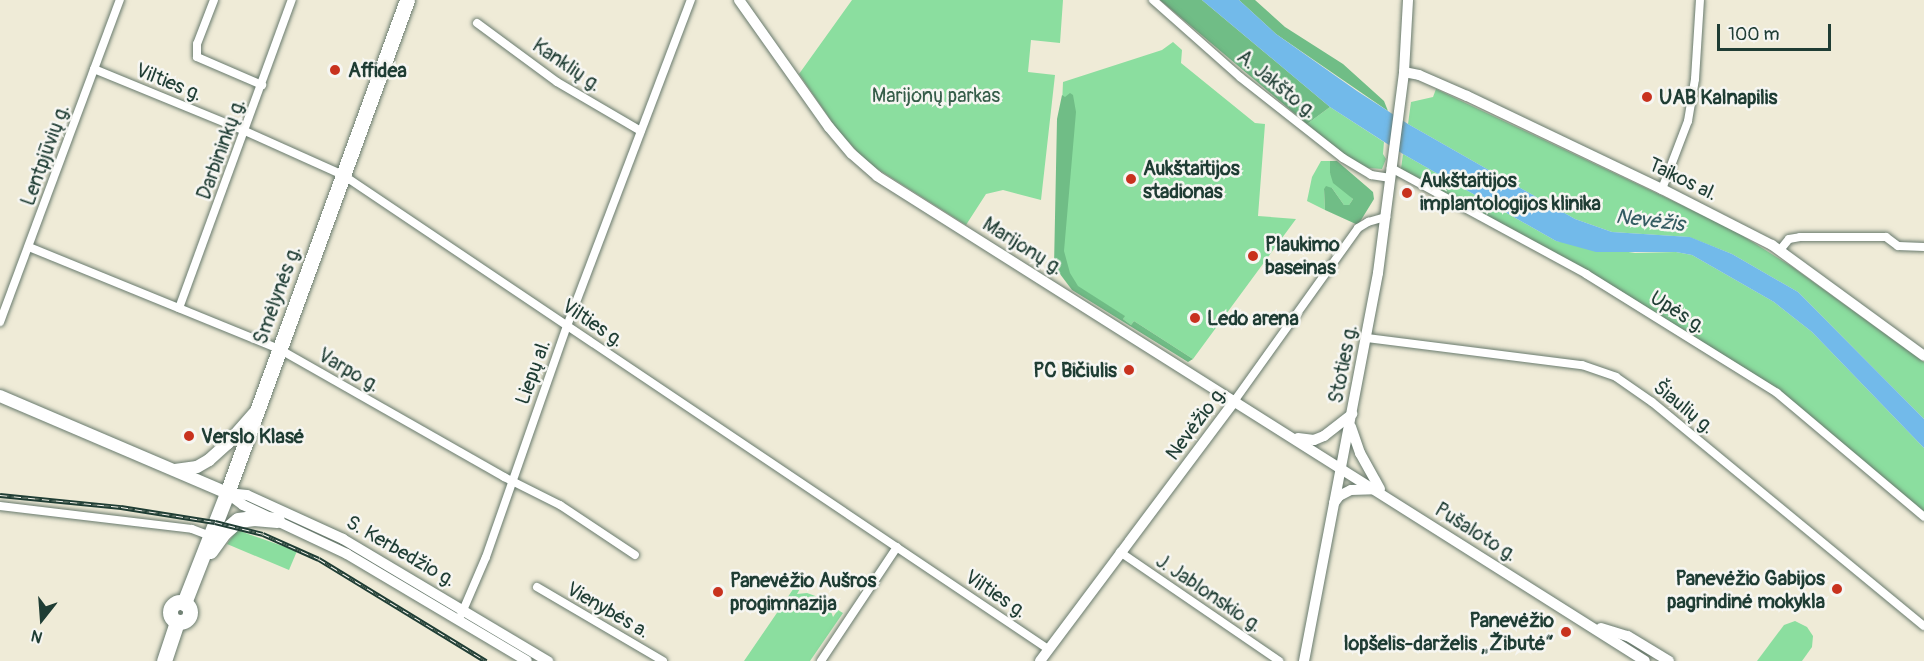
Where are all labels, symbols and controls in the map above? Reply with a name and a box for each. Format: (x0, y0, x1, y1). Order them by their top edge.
scale bar (1720, 12, 1834, 50)
text: 100 m (1728, 23, 1780, 46)
street label: Kanklių g. (528, 33, 606, 97)
street label: A. Jakšto g. (1232, 45, 1322, 123)
street label: Vilties g. (132, 58, 206, 106)
place label: Affidea (348, 58, 407, 82)
marker: Affidea (326, 61, 344, 79)
park label: Marijonų parkas (872, 83, 1000, 107)
place label: UAB Kalnapilis (1659, 85, 1777, 109)
marker: UAB Kalnapilis (1640, 90, 1654, 104)
street label: Darbininkų g. (192, 95, 250, 203)
street label: Lentpjūvių g. (16, 101, 74, 209)
street label: Taikos al. (1645, 152, 1721, 206)
place label: Aukštaitijos stadionas (1143, 156, 1240, 203)
place label: Aukštaitijos implantologijos klinika (1420, 169, 1601, 216)
marker: Aukštaitijos stadionas (1124, 172, 1138, 186)
marker: Aukštaitijos implantologijos klinika (1398, 184, 1416, 202)
water label: Nevėžis (1614, 204, 1686, 238)
street label: Marijonų g. (978, 212, 1068, 280)
place label: Plaukimo baseinas (1265, 232, 1340, 279)
street label: Smėlynės g. (248, 242, 306, 348)
marker: Plaukimo baseinas (1246, 249, 1260, 263)
street label: Upės g. (1646, 286, 1710, 338)
street label: Vilties g. (557, 294, 629, 352)
place label: Ledo arena (1207, 306, 1299, 330)
marker: Ledo arena (1188, 311, 1202, 325)
street label: Stoties g. (1324, 323, 1362, 405)
street label: Liepų al. (510, 336, 556, 408)
street label: Varpo g. (314, 343, 384, 397)
place label: PC Bičiulis (1033, 358, 1117, 382)
marker: PC Bičiulis (1122, 363, 1136, 377)
street label: Šiaulių g. (1649, 375, 1719, 439)
street label: Nevėžio g. (1160, 381, 1232, 465)
place label: Verslo Klasė (201, 424, 304, 448)
marker: Verslo Klasė (182, 429, 196, 443)
street label: Pušaloto g. (1430, 497, 1522, 567)
street label: S. Kerbedžio g. (342, 510, 460, 592)
street label: J. Jablonskio g. (1151, 549, 1267, 637)
street label: Vilties g. (960, 565, 1032, 623)
place label: Panevėžio Gabijos pagrindinė mokykla (1667, 566, 1825, 613)
place label: Panevėžio Aušros progimnazija (730, 568, 876, 615)
street label: Vienybės a. (562, 577, 654, 643)
marker: Panevėžio Gabijos pagrindinė mokykla (1830, 582, 1844, 596)
marker: Panevėžio Aušros progimnazija (711, 585, 725, 599)
north arrow (12, 589, 72, 649)
place label: Panevėžio lopšelis-darželis „Žibutė“ (1344, 608, 1554, 655)
text: N (29, 625, 45, 647)
marker: Panevėžio lopšelis-darželis „Žibutė“ (1559, 625, 1573, 639)

